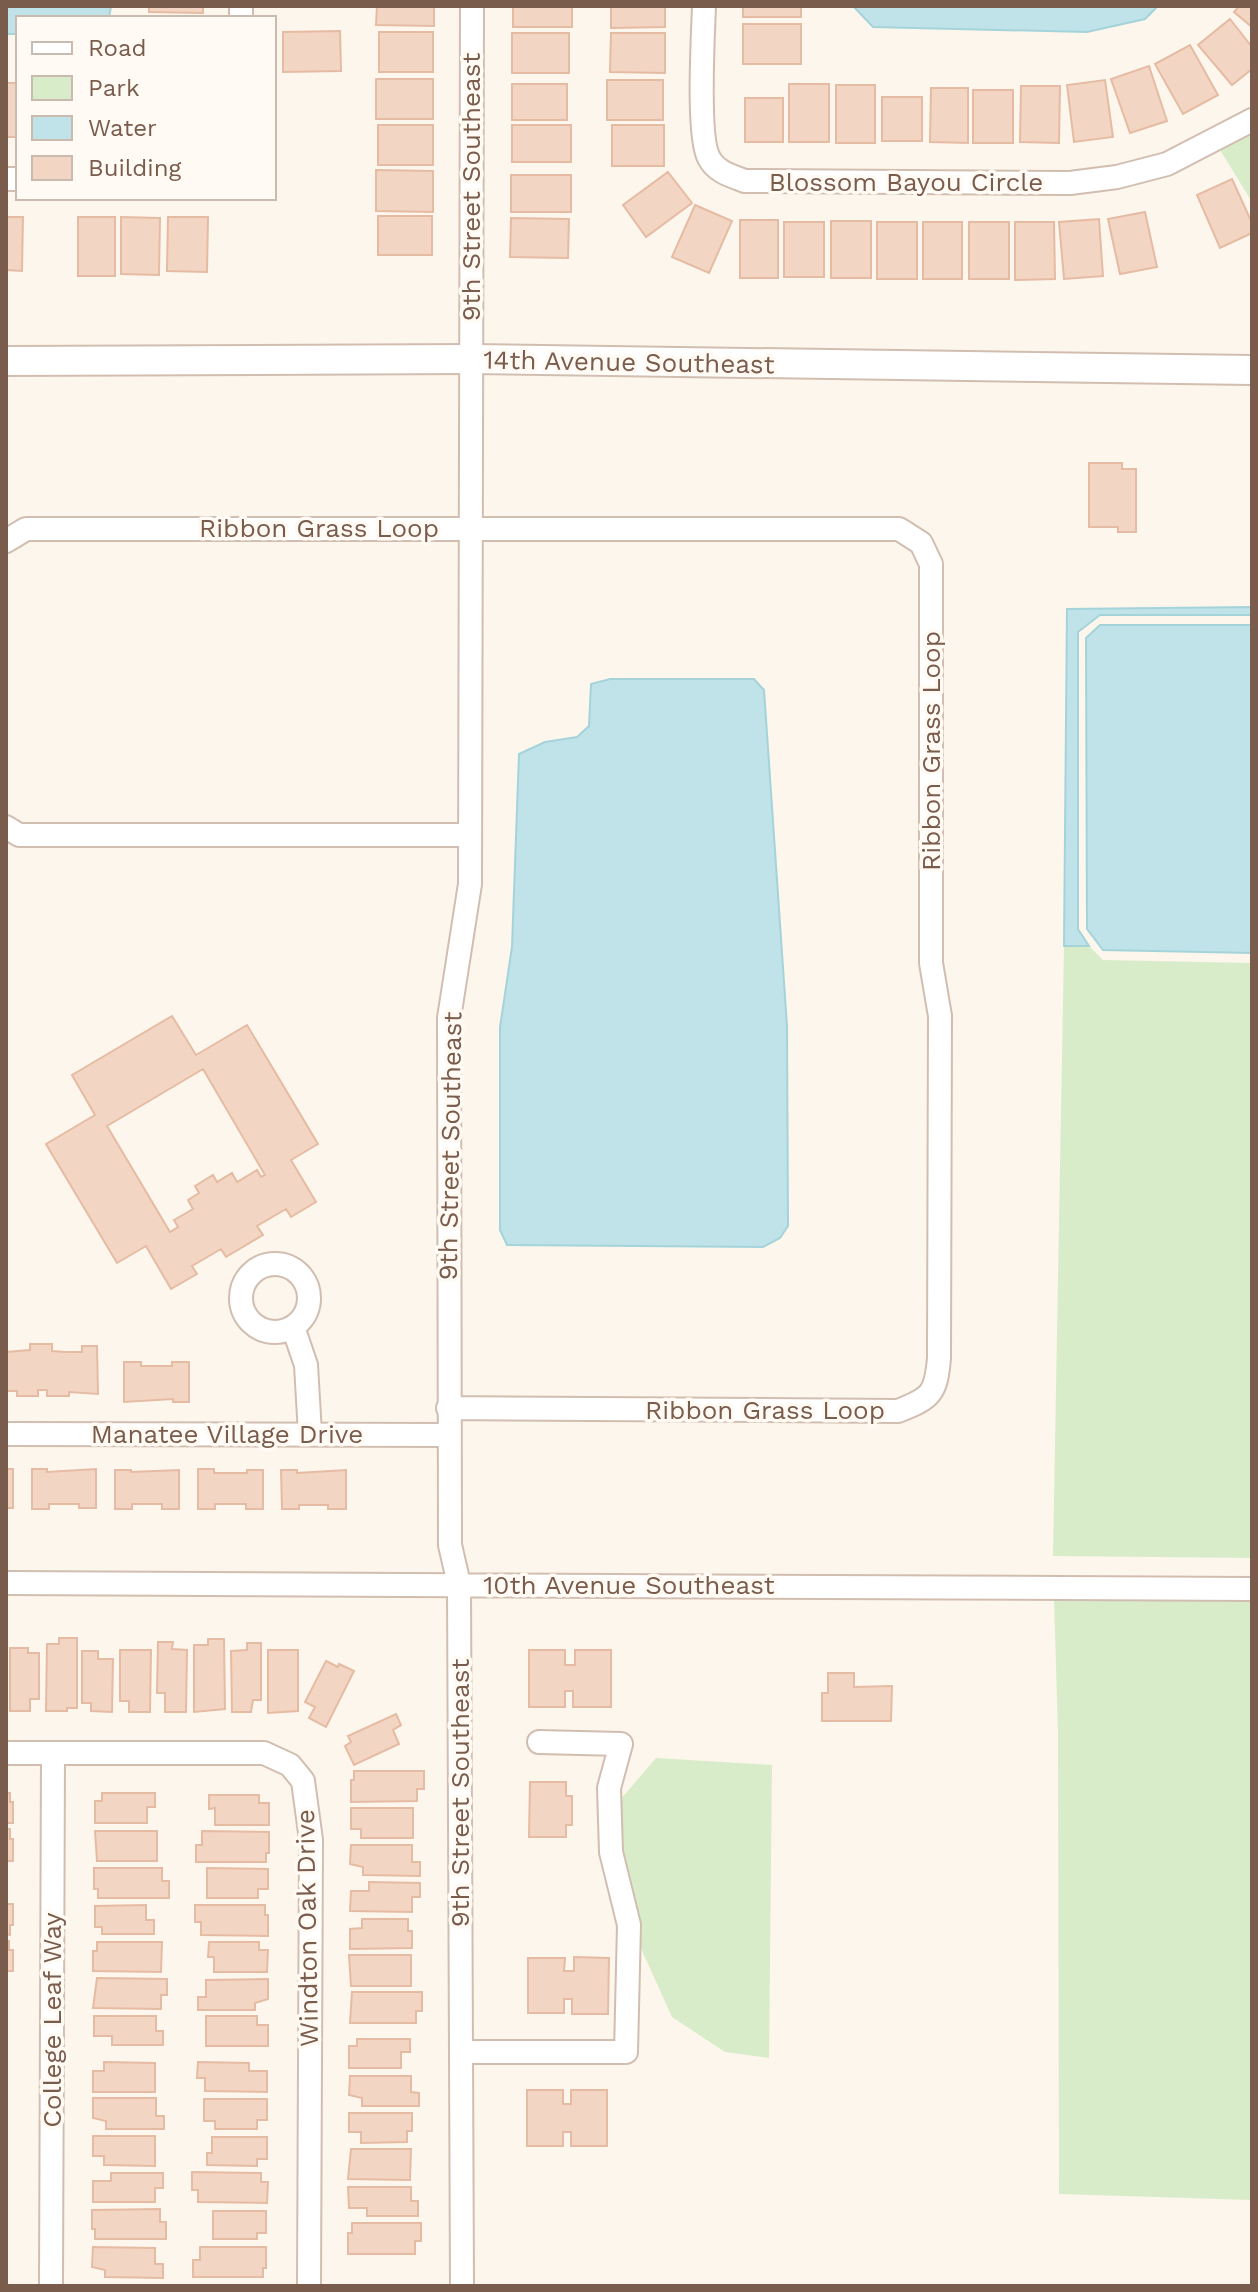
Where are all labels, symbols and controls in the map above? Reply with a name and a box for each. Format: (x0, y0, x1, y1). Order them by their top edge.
legend (16, 16, 276, 200)
text: Road (88, 34, 147, 62)
street label: 9th Street Southeast (456, 53, 486, 321)
text: Park (88, 74, 140, 102)
text: Water (88, 114, 157, 142)
text: Building (88, 154, 181, 182)
street label: Blossom Bayou Circle (769, 167, 1043, 197)
street label: 14th Avenue Southeast (483, 344, 775, 380)
street label: Ribbon Grass Loop (199, 513, 439, 543)
street label: Ribbon Grass Loop (916, 631, 946, 871)
street label: 9th Street Southeast (433, 1011, 467, 1281)
street label: Ribbon Grass Loop (645, 1395, 885, 1425)
street label: Manatee Village Drive (91, 1419, 363, 1449)
street label: 10th Avenue Southeast (483, 1570, 775, 1600)
street label: 9th Street Southeast (445, 1659, 475, 1927)
street label: Windton Oak Drive (290, 1809, 324, 2047)
street label: College Leaf Way (37, 1912, 67, 2128)

